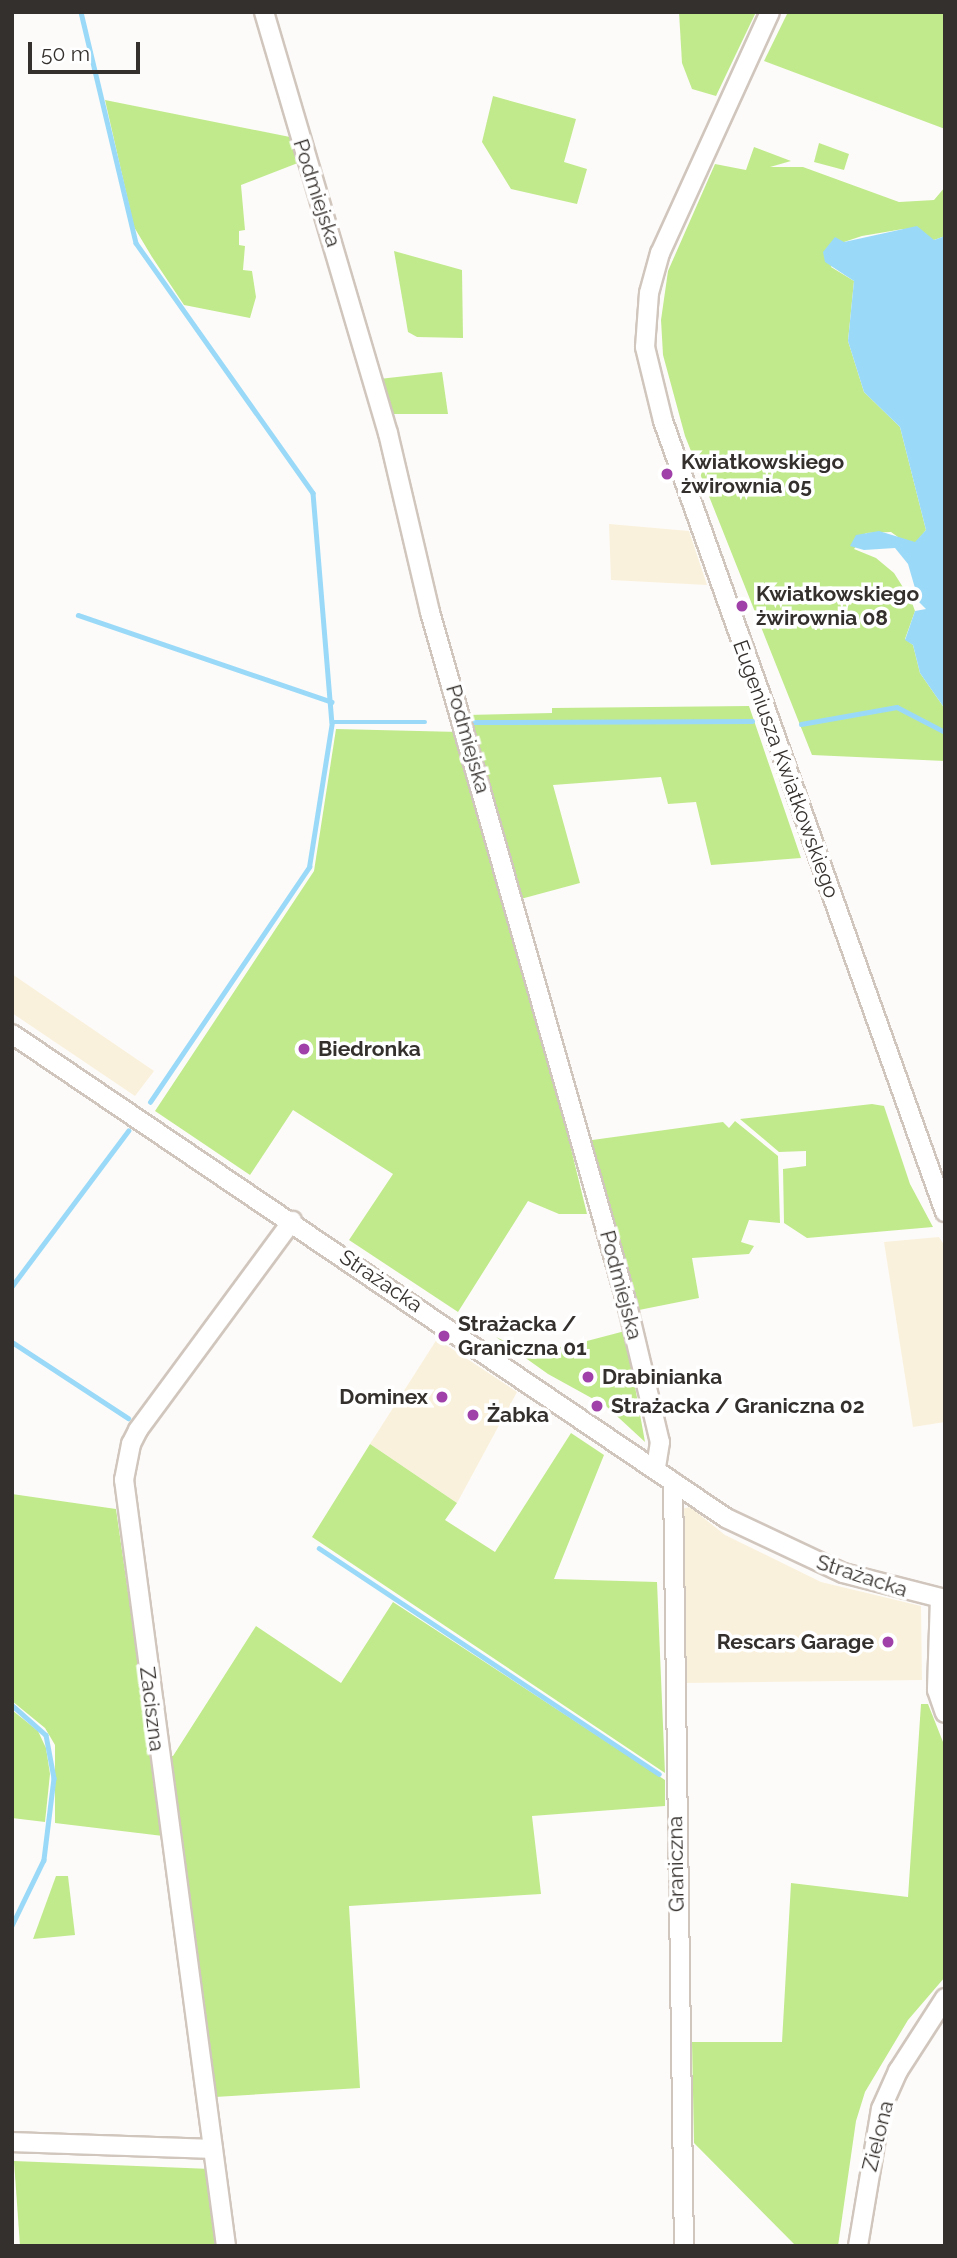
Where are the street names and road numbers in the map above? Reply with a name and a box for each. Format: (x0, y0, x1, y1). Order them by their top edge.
street label: Podmiejska (288, 136, 346, 250)
street label: Eugeniusza Kwiatkowskiego (728, 637, 844, 901)
street label: Podmiejska (440, 682, 496, 796)
street label: Podmiejska (594, 1228, 648, 1342)
street label: Strażacka (335, 1244, 427, 1318)
street label: Strażacka (813, 1549, 911, 1603)
street label: Zaciszna (134, 1665, 170, 1753)
street label: Graniczna (663, 1816, 689, 1912)
street label: Zielona (857, 2098, 899, 2174)

